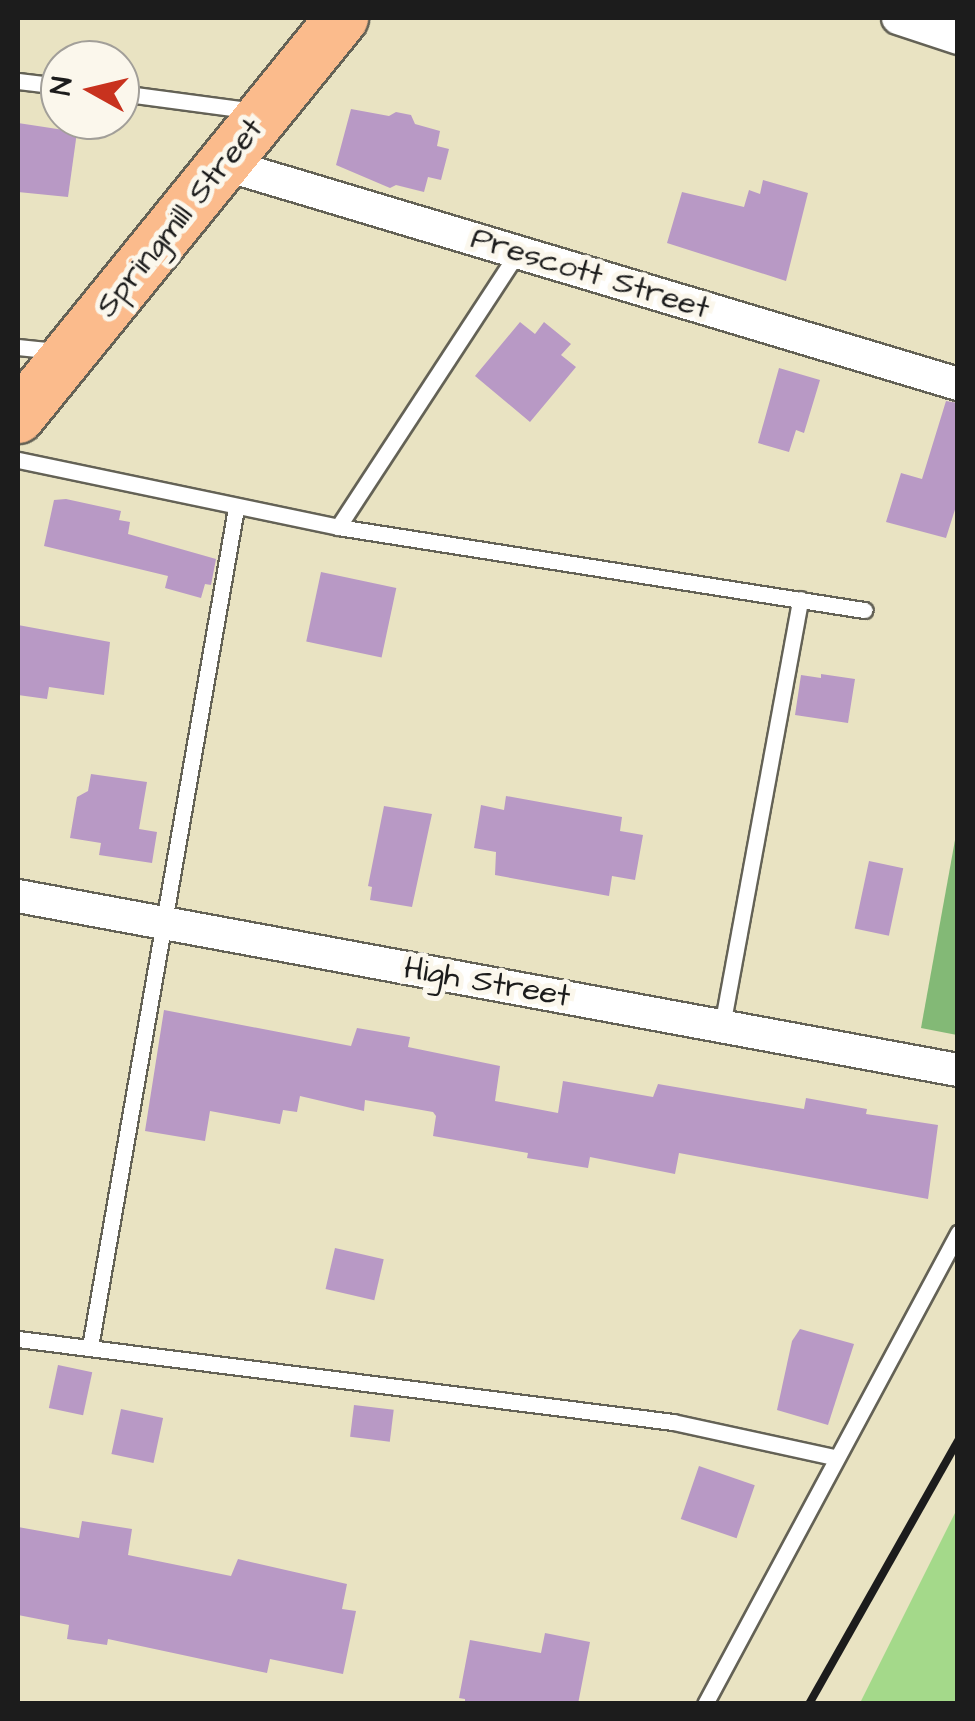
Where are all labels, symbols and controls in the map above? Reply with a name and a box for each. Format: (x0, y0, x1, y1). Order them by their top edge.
north arrow (40, 40, 140, 140)
text: N (41, 75, 82, 97)
street label: Springmill Street (88, 111, 272, 325)
street label: Prescott Street (466, 220, 714, 328)
street label: High Street (401, 949, 573, 1017)

